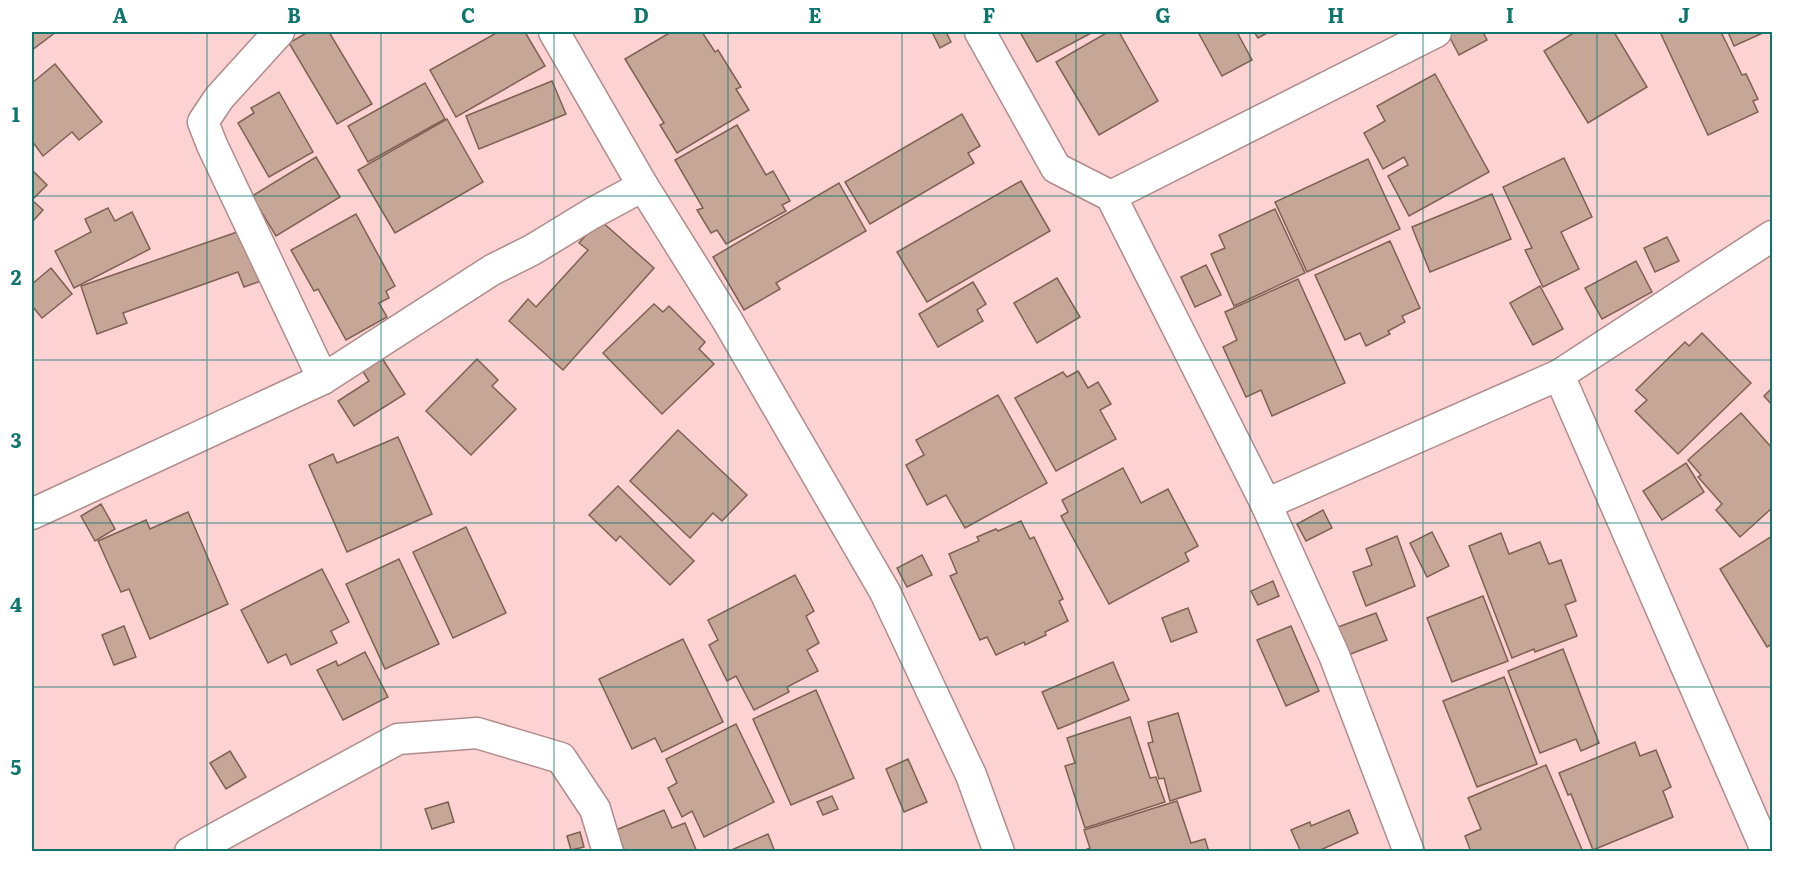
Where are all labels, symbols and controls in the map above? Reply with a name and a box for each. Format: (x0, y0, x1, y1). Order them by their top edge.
text: A (112, 0, 128, 29)
text: B (287, 0, 301, 29)
text: C (461, 0, 475, 29)
text: D (633, 0, 649, 29)
text: E (808, 0, 822, 29)
text: F (983, 0, 996, 29)
text: G (1155, 0, 1171, 29)
text: H (1328, 0, 1344, 29)
text: I (1506, 0, 1514, 29)
text: J (1678, 0, 1690, 29)
text: 1 (12, 98, 20, 128)
text: 2 (11, 261, 22, 291)
text: 3 (10, 424, 22, 454)
text: 4 (10, 588, 22, 618)
text: 5 (11, 751, 22, 781)

